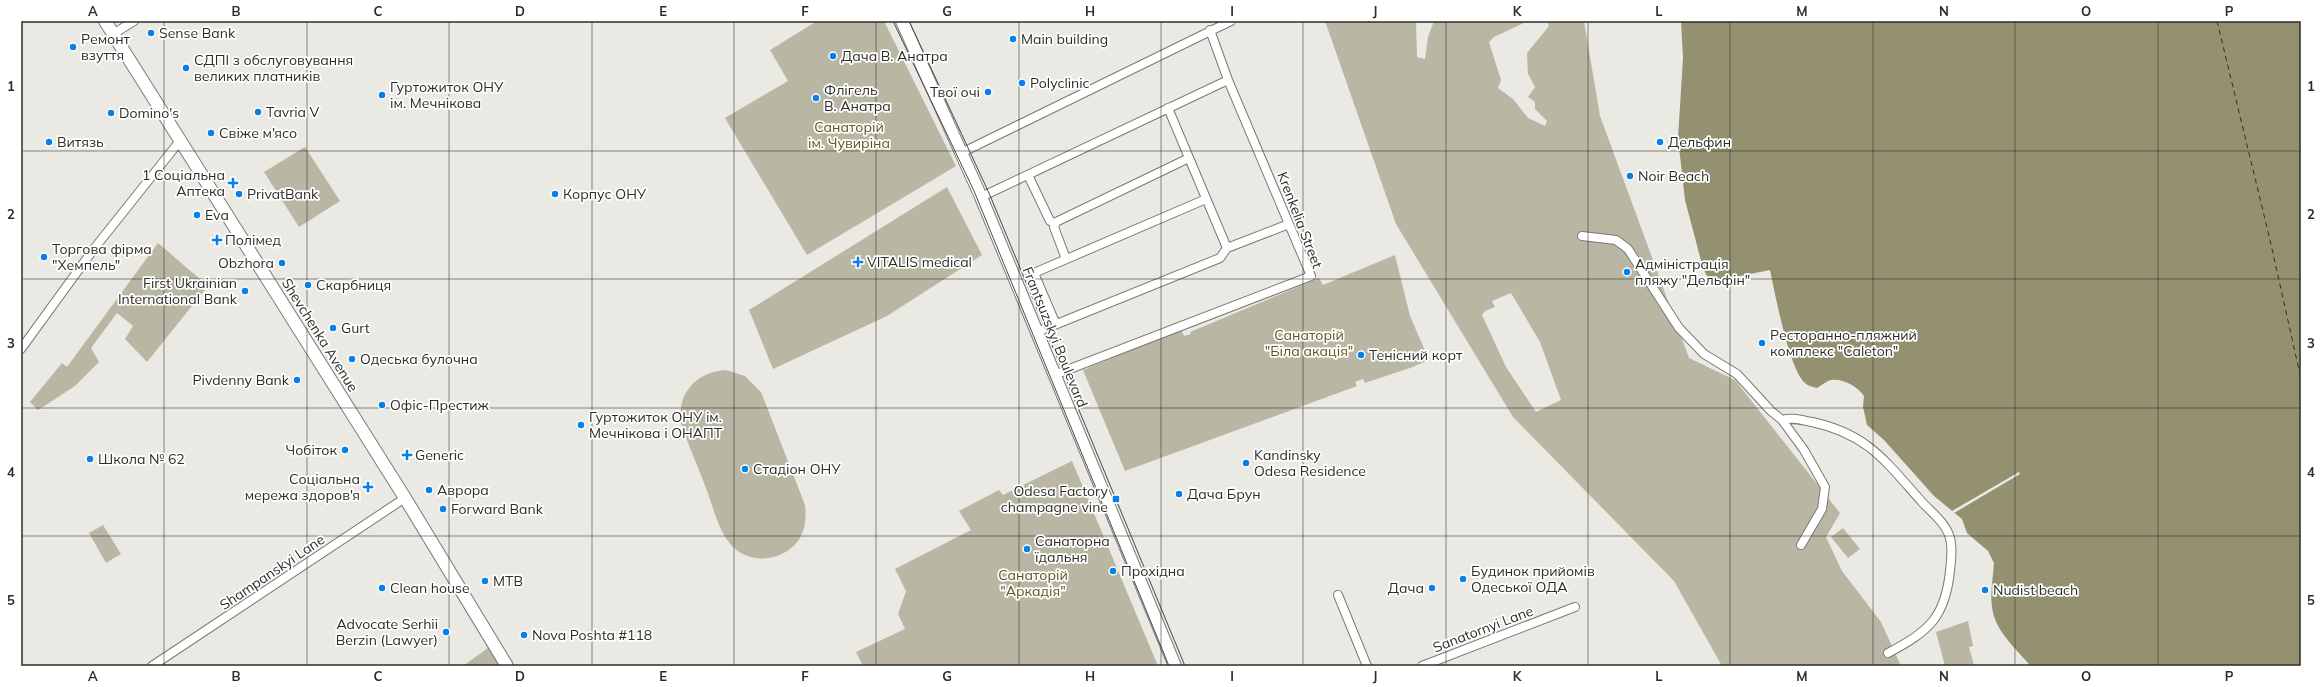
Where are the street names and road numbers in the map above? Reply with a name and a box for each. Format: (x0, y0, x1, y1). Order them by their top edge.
street label: Krenkelia Street (1273, 169, 1327, 271)
street label: Frantsuzskyi Boulevard (1018, 264, 1092, 410)
street label: Shevchenka Avenue (278, 275, 362, 395)
street label: Shampanskyi Lane (216, 530, 328, 614)
street label: Sanatornyi Lane (1430, 602, 1536, 656)

